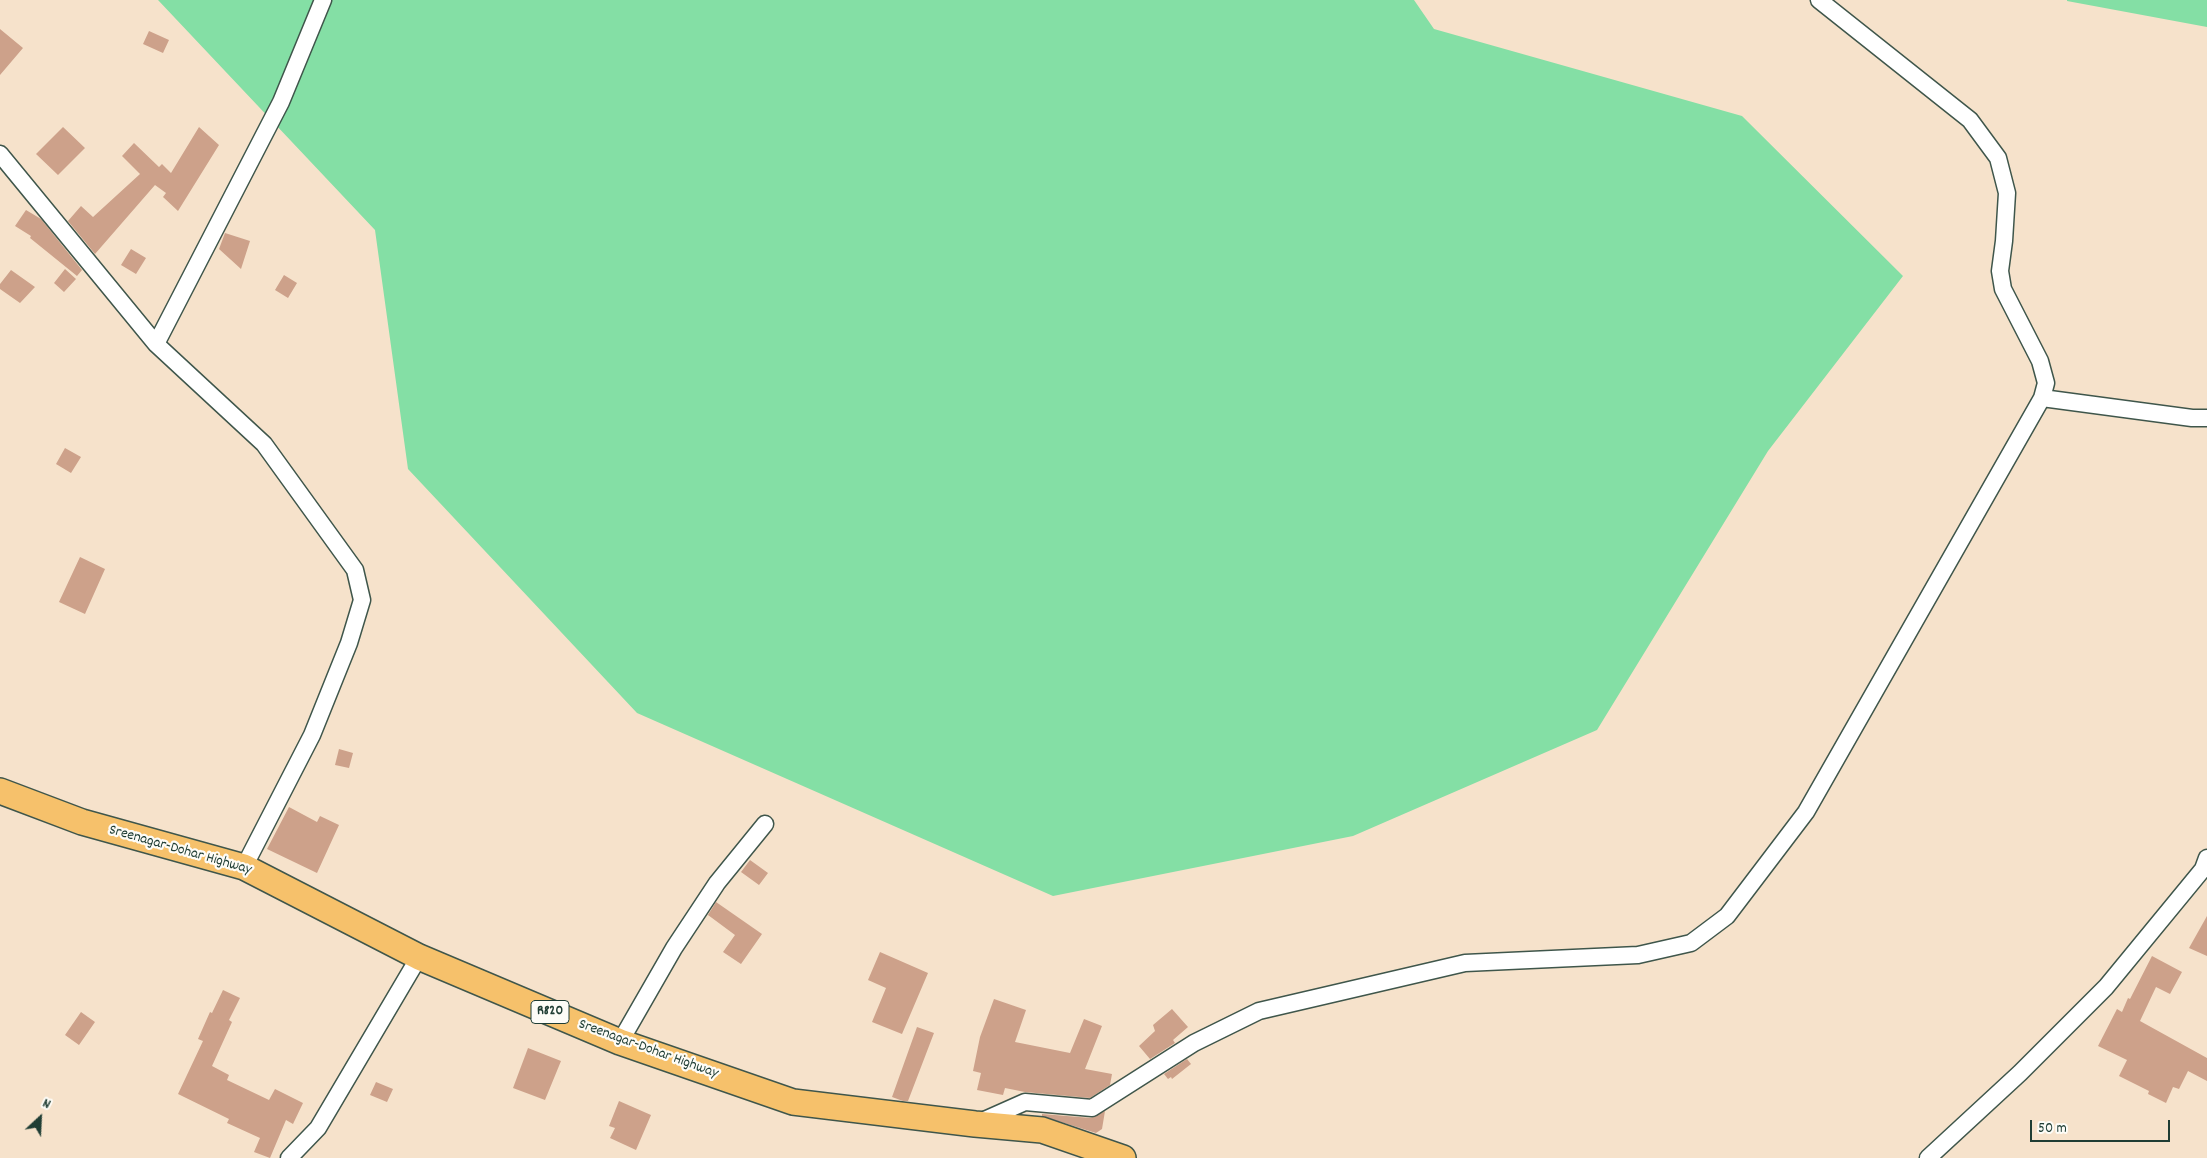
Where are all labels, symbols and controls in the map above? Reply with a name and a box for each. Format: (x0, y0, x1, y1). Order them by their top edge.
street label: Sreenagar-Dohar Highway (107, 822, 253, 880)
road number: R820 (531, 1000, 569, 1024)
street label: Sreenagar-Dohar Highway (576, 1016, 720, 1084)
north arrow (15, 1093, 65, 1143)
text: N (39, 1094, 54, 1115)
scale bar (2032, 1110, 2172, 1142)
text: 50 m (2038, 1118, 2067, 1140)

